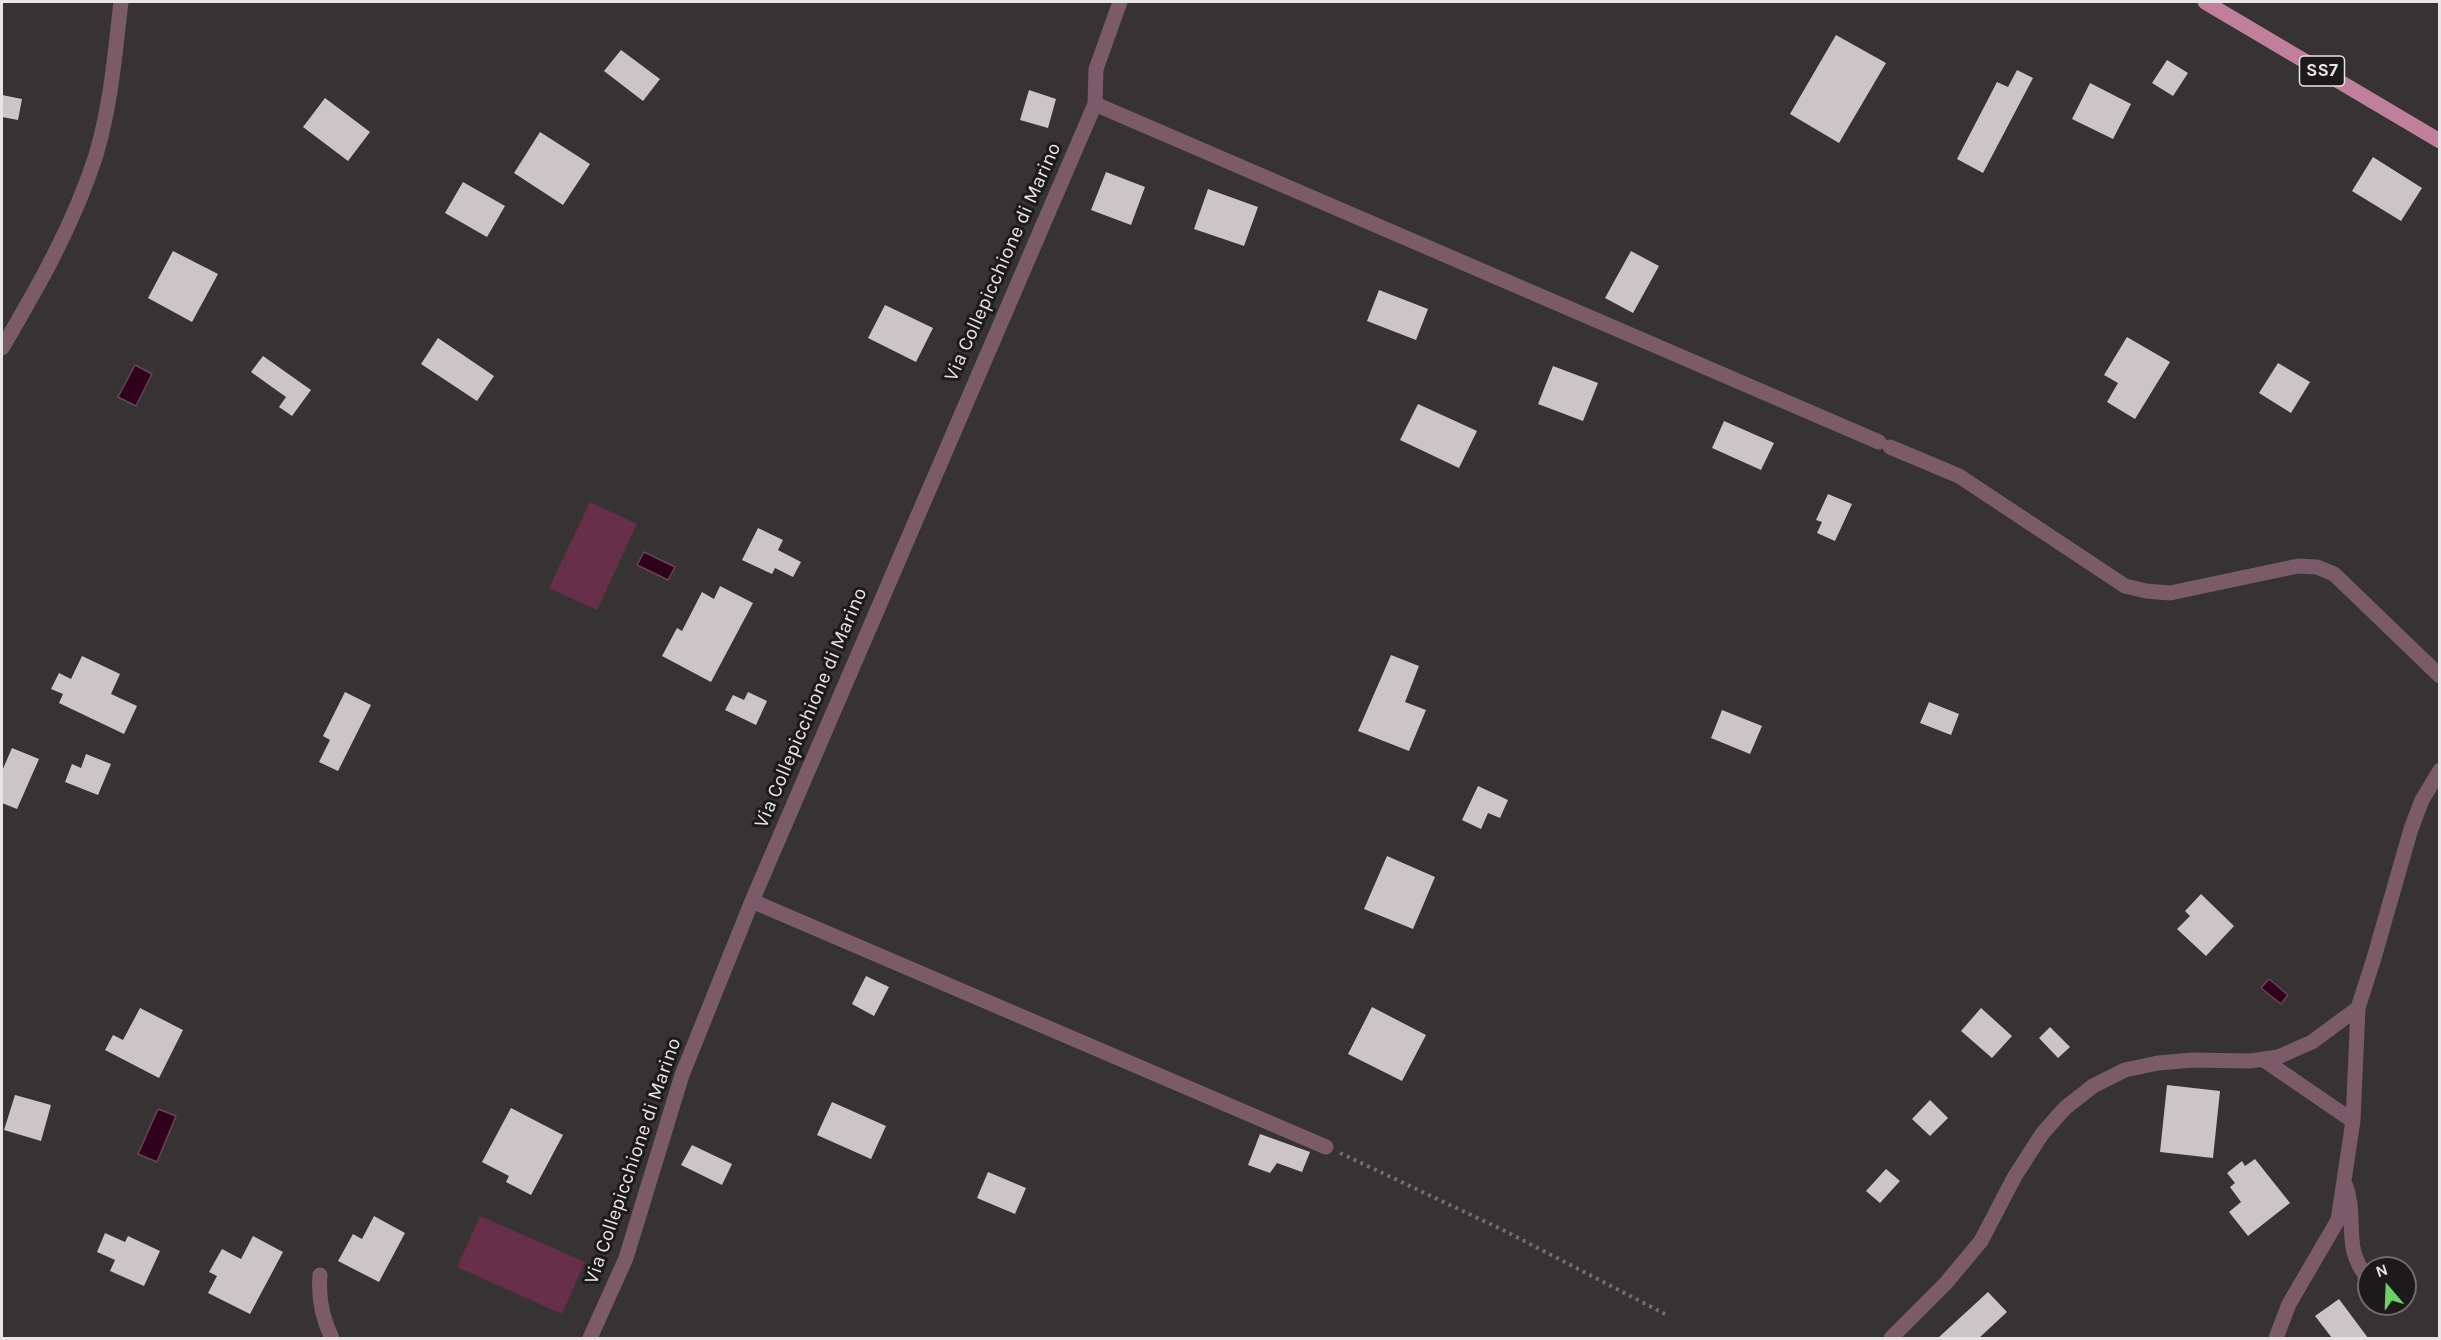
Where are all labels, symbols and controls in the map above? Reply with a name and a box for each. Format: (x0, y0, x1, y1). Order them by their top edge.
road number: SS7 (2300, 56, 2344, 86)
street label: Via Collepicchione di Marino (939, 139, 1067, 385)
street label: Via Collepicchione di Marino (749, 584, 873, 832)
street label: Via Collepicchione di Marino (580, 1035, 686, 1287)
north arrow (2357, 1256, 2417, 1316)
text: N (2373, 1260, 2390, 1281)

